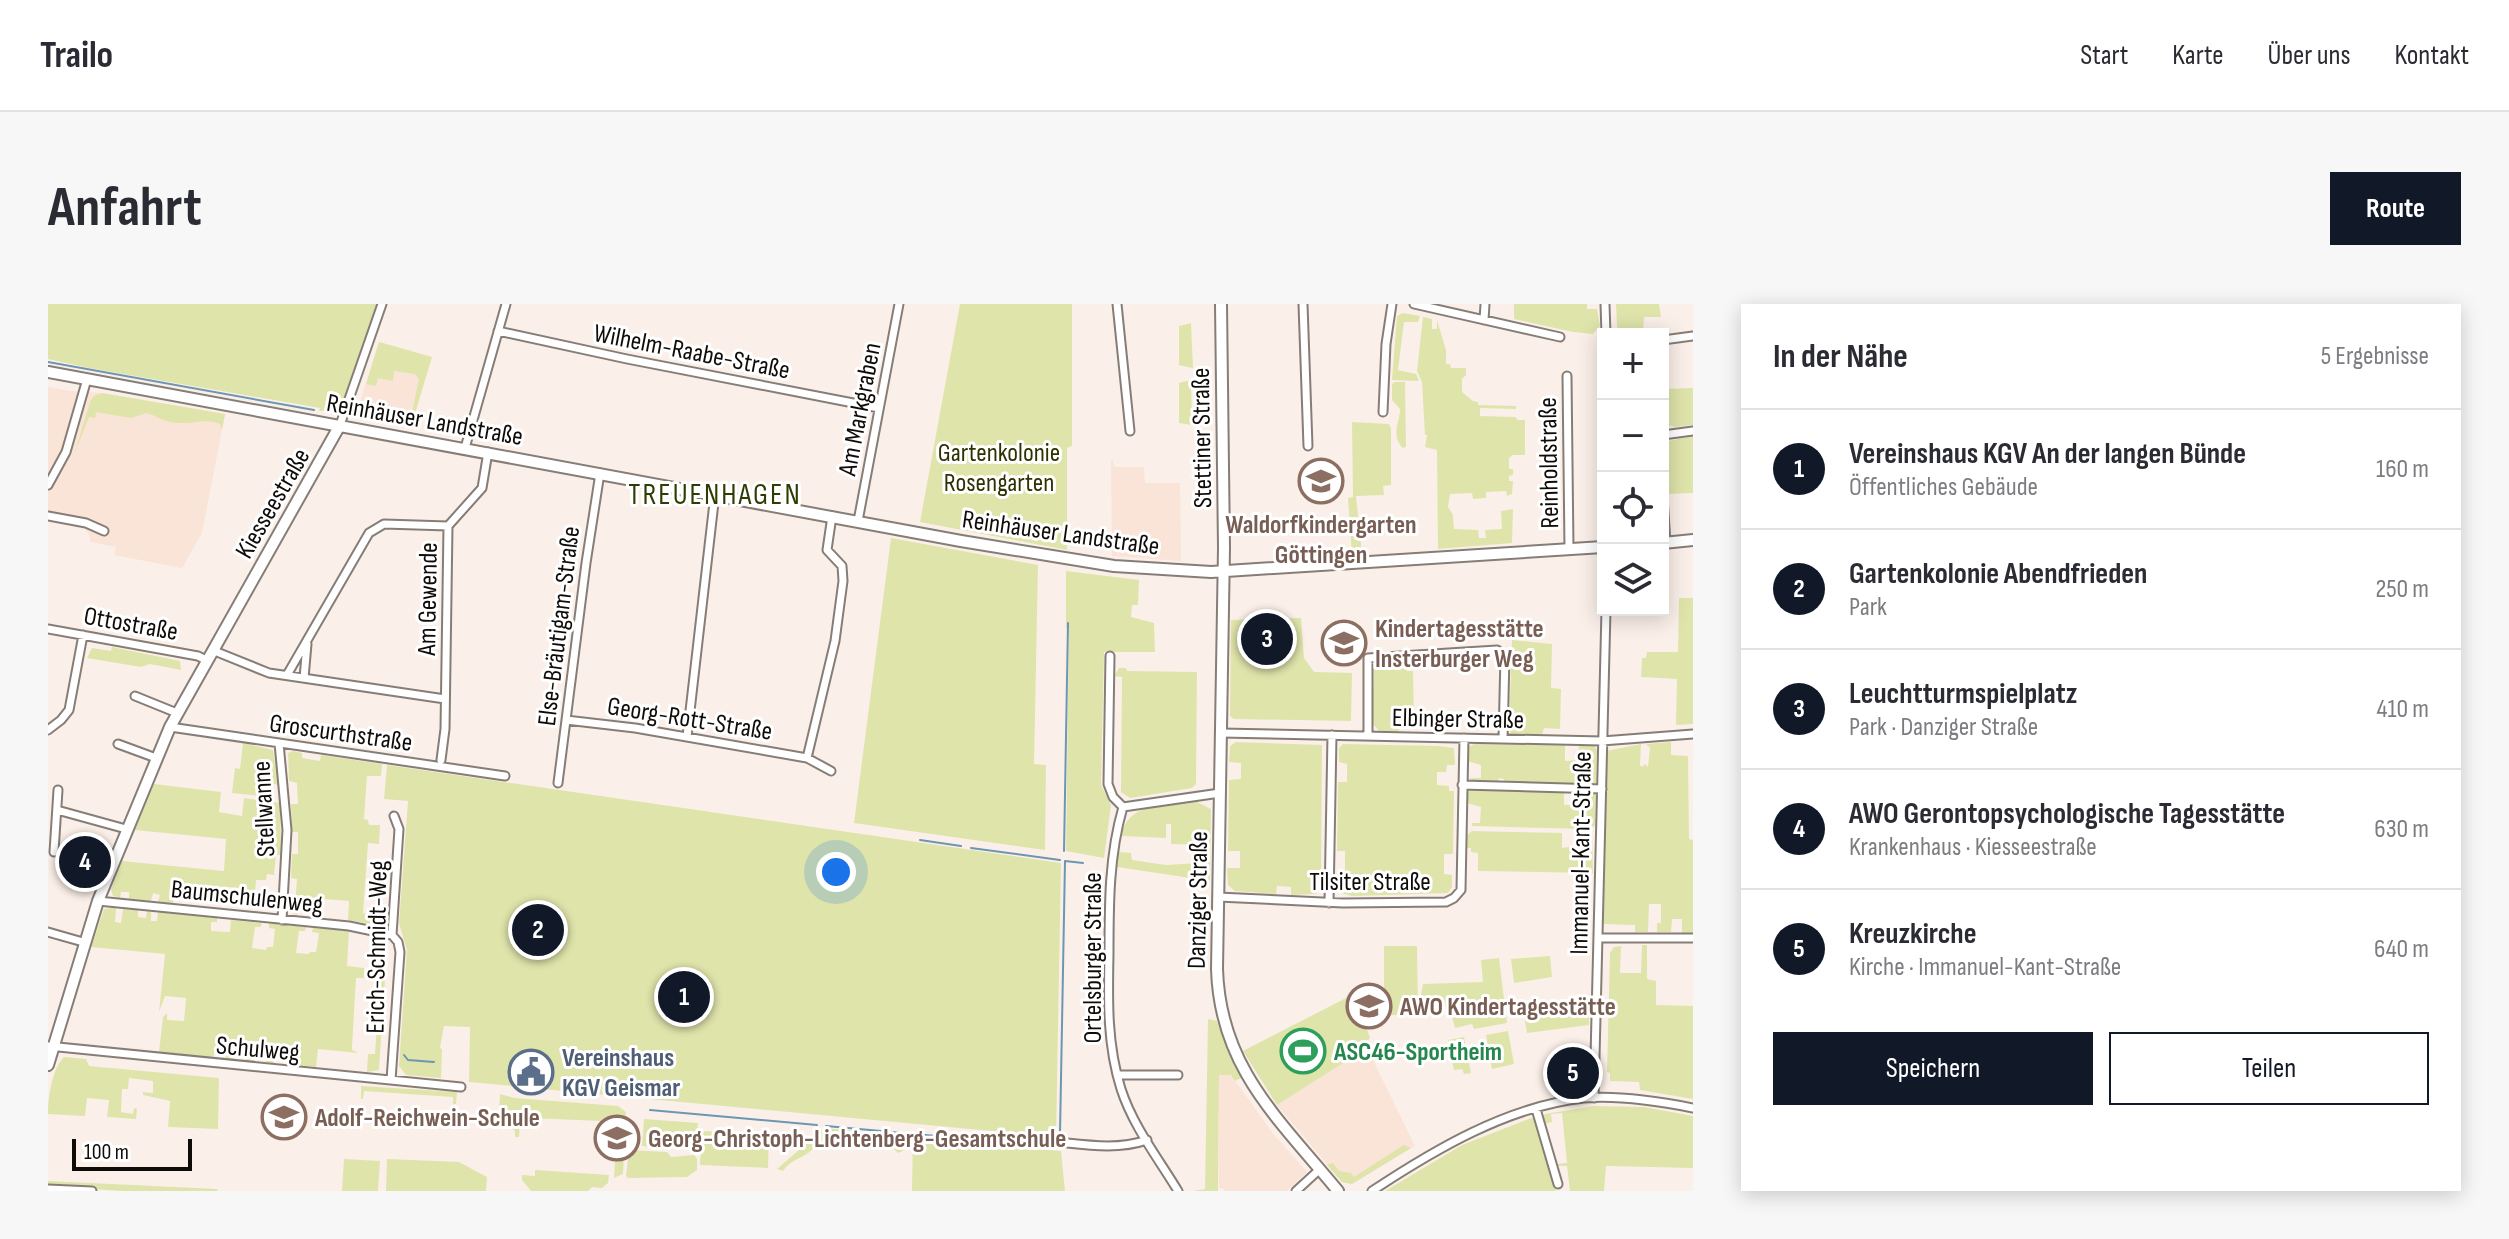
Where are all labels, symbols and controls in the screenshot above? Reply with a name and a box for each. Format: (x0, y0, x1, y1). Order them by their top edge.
text: Trailo (40, 33, 113, 78)
text: Start (2080, 39, 2128, 72)
text: Karte (2172, 39, 2224, 72)
text: Über uns (2268, 39, 2351, 72)
text: Kontakt (2395, 39, 2469, 72)
button: Route (2330, 172, 2461, 245)
text: Anfahrt (48, 175, 202, 242)
street label: Wilhelm-Raabe-Straße (591, 318, 792, 387)
map controls (1597, 328, 1669, 616)
button: + (1597, 328, 1669, 400)
text: In der Nähe (1773, 336, 1908, 377)
street label: Am Markgraben (832, 340, 889, 479)
text: 5 Ergebnisse (2321, 341, 2429, 372)
street label: Stettiner Straße (1186, 367, 1219, 509)
street label: Reinhäuser Landstraße (324, 388, 525, 453)
street label: Reinholdstraße (1533, 397, 1566, 529)
button: − (1597, 400, 1669, 472)
text: Vereinshaus KGV An der langen Bünde (1849, 436, 2246, 472)
park label: Gartenkolonie Rosengarten (938, 438, 1060, 499)
street label: Kiesseestraße (229, 443, 317, 564)
text: 1 (1794, 454, 1804, 485)
text: 160 m (2376, 454, 2429, 485)
school or university icon: Waldorfkindergarten Göttingen (1297, 457, 1345, 505)
button: locate (1597, 472, 1669, 544)
text: Öffentliches Gebäude (1849, 472, 2038, 503)
district label: TREUENHAGEN (628, 477, 802, 513)
street label: Reinhäuser Landstraße (960, 504, 1161, 563)
place label: Waldorfkindergarten Göttingen (1225, 510, 1417, 571)
street label: Else-Bräutigam-Straße (532, 525, 587, 728)
street label: Am Gewende (412, 542, 445, 657)
button: layers (1597, 544, 1669, 616)
text: Gartenkolonie Abendfrieden (1849, 556, 2147, 592)
text: 2 (1793, 574, 1805, 605)
text: 250 m (2375, 574, 2429, 605)
text: Park (1849, 592, 1887, 623)
street label: Ottostraße (81, 601, 180, 648)
pin: 3 (1241, 609, 1293, 669)
place label: Kindertagesstätte Insterburger Weg (1375, 614, 1544, 675)
school or university icon: Kindertagesstätte Insterburger Weg (1320, 619, 1368, 667)
text: Leuchtturmspielplatz (1849, 676, 2077, 712)
street label: Georg-Rott-Straße (605, 691, 775, 748)
text: 3 (1793, 694, 1805, 725)
text: 410 m (2377, 694, 2429, 725)
street label: Elbinger Straße (1392, 703, 1524, 736)
street label: Groscurthstraße (267, 708, 414, 759)
text: Park · Danziger Straße (1849, 712, 2038, 743)
street label: Immanuel-Kant-Straße (1564, 751, 1599, 955)
street label: Stellwanne (247, 760, 282, 858)
text: AWO Gerontopsychologische Tagesstätte (1849, 796, 2285, 832)
text: 4 (1793, 814, 1805, 845)
text: 630 m (2374, 814, 2429, 845)
street label: Danziger Straße (1182, 831, 1215, 969)
pin: 4 (59, 832, 111, 892)
text: Krankenhaus · Kiesseestraße (1849, 832, 2097, 863)
your location (816, 852, 856, 892)
street label: Erich-Schmidt-Weg (360, 860, 395, 1034)
street label: Tilsiter Straße (1309, 867, 1431, 898)
street label: Ortelsburger Straße (1078, 872, 1109, 1044)
street label: Baumschulenweg (169, 874, 324, 921)
pin: 2 (512, 900, 564, 960)
text: Kreuzkirche (1849, 916, 1977, 952)
text: 5 (1793, 934, 1805, 965)
text: 640 m (2374, 934, 2429, 965)
text: Kirche · Immanuel-Kant-Straße (1849, 952, 2121, 983)
pin: 1 (658, 967, 710, 1027)
school or university icon: AWO Kindertagesstätte (1345, 982, 1393, 1030)
place label: AWO Kindertagesstätte (1399, 992, 1616, 1023)
sports icon: ASC46-Sportheim (1279, 1027, 1327, 1075)
street label: Schulweg (215, 1030, 301, 1069)
button: Speichern (1773, 1032, 2093, 1105)
button: Teilen (2109, 1032, 2429, 1105)
place label: ASC46-Sportheim (1333, 1037, 1502, 1068)
place label: Vereinshaus KGV Geismar (562, 1043, 680, 1104)
pin: 5 (1547, 1043, 1599, 1103)
public building icon: Vereinshaus KGV Geismar (507, 1048, 555, 1096)
school or university icon: Adolf-Reichwein-Schule (260, 1093, 308, 1141)
place label: Adolf-Reichwein-Schule (314, 1103, 540, 1134)
school or university icon: Georg-Christoph-Lichtenberg-Gesamtschule (593, 1114, 641, 1162)
place label: Georg-Christoph-Lichtenberg-Gesamtschule (648, 1124, 1066, 1155)
scale bar (72, 1135, 192, 1171)
text: 100 m (84, 1139, 129, 1166)

